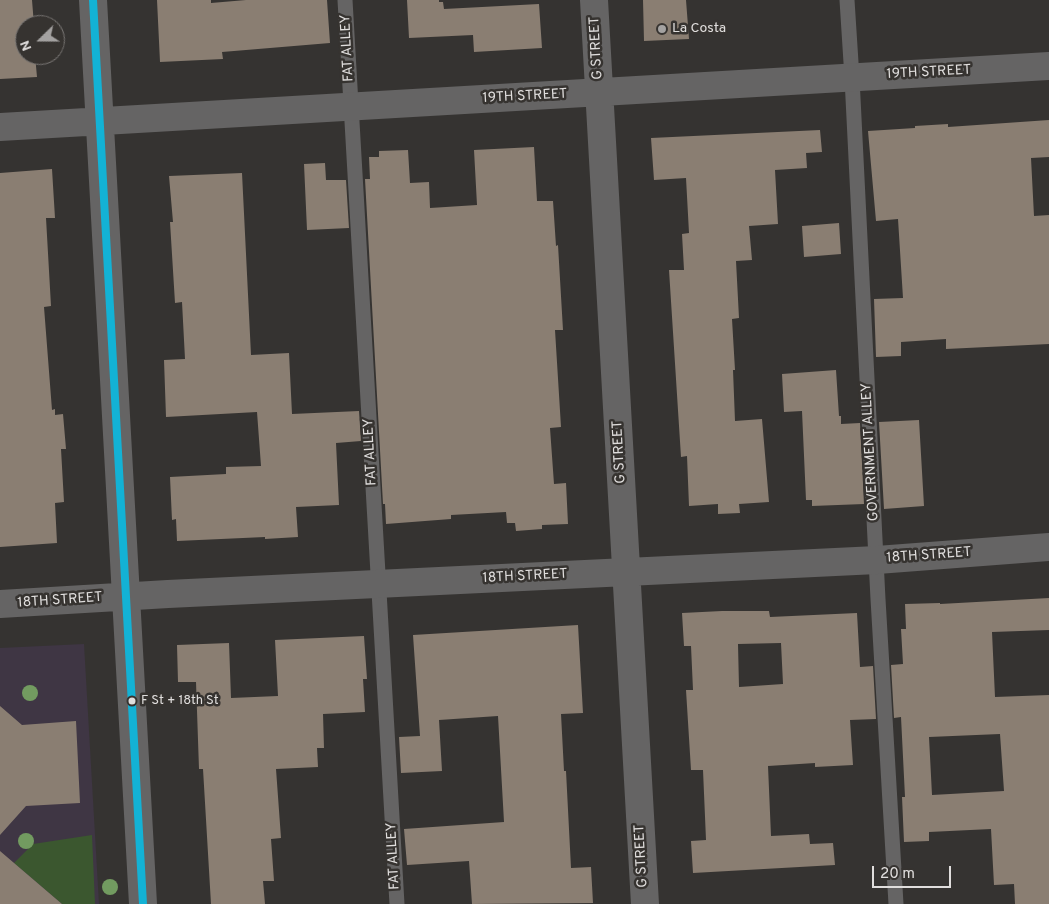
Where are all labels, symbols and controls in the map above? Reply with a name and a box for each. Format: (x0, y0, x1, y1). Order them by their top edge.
street label: FAT ALLEY (338, 14, 358, 82)
north arrow (15, 15, 65, 65)
street label: G STREET (587, 16, 607, 80)
place label: La Costa (672, 21, 726, 37)
marker: La Costa (656, 23, 668, 35)
text: N (17, 38, 36, 53)
street label: 19TH STREET (886, 62, 972, 84)
street label: 19TH STREET (482, 86, 568, 108)
street label: GOVERNMENT ALLEY (859, 383, 883, 521)
street label: FAT ALLEY (361, 418, 381, 486)
street label: G STREET (610, 420, 630, 484)
street label: 18TH STREET (886, 545, 972, 567)
street label: 18TH STREET (482, 566, 568, 588)
street label: 18TH STREET (17, 590, 103, 612)
place label: F St + 18th St (141, 693, 219, 709)
marker: F St + 18th St (127, 696, 137, 706)
street label: FAT ALLEY (384, 822, 404, 890)
street label: G STREET (632, 824, 652, 888)
scale bar (874, 856, 953, 888)
text: 20 m (880, 865, 915, 884)

